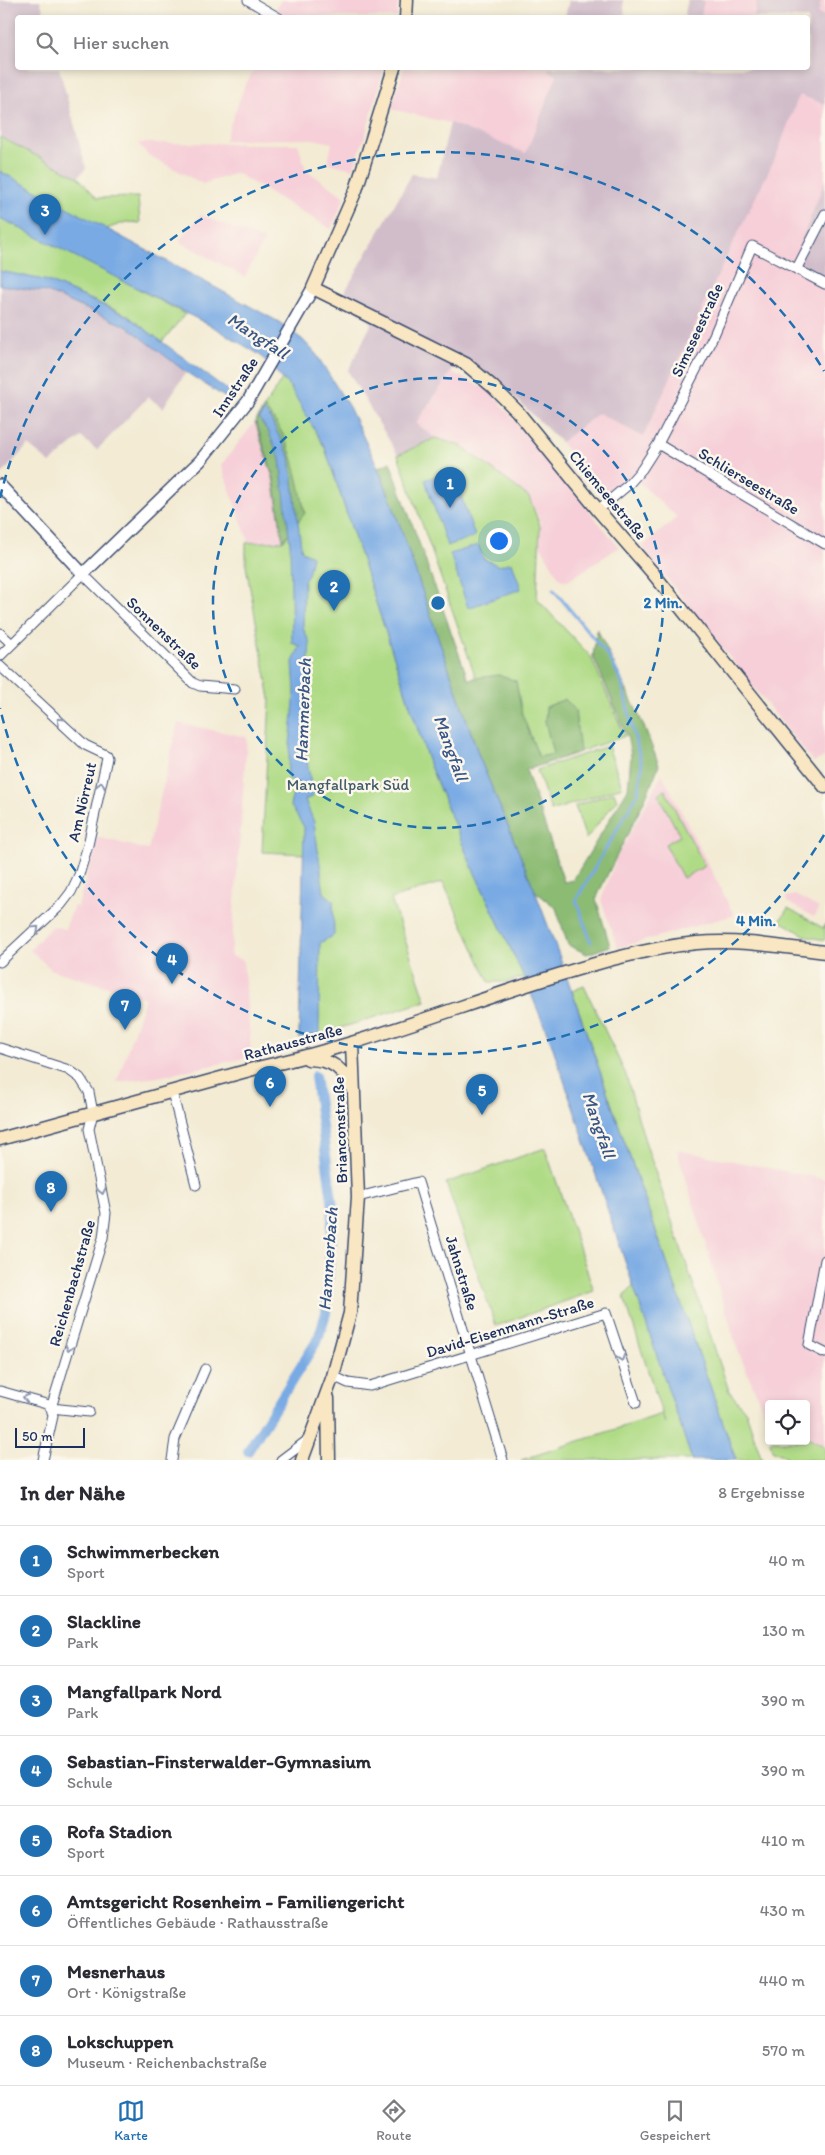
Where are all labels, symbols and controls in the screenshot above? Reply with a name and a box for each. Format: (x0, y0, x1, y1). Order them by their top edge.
search box (15, 15, 810, 70)
icon: search (33, 29, 61, 57)
text: Hier suchen (73, 31, 169, 54)
pin: 3 (29, 194, 61, 235)
street label: Simsseestraße (667, 280, 727, 380)
water label: Mangfall (223, 308, 294, 365)
street label: Innstraße (208, 353, 262, 421)
street label: Schlierseestraße (695, 443, 803, 519)
street label: Chiemseestraße (565, 446, 651, 544)
pin: 1 (434, 467, 466, 508)
your location (486, 528, 512, 554)
pin: 2 (318, 570, 350, 611)
street label: Sonnenstraße (123, 593, 205, 673)
centre of rings (429, 594, 447, 612)
text: 2 Min. (643, 594, 683, 612)
water label: Hammerbach (290, 657, 316, 762)
water label: Mangfall (429, 712, 474, 786)
one-way arrow (56, 718, 65, 727)
street label: Am Nörreut (64, 760, 100, 844)
park label: Mangfallpark Süd (287, 775, 410, 794)
one-way arrow (95, 781, 106, 790)
text: 4 Min. (736, 912, 776, 930)
one-way arrow (30, 926, 39, 935)
pin: 4 (156, 943, 188, 984)
pin: 7 (109, 989, 141, 1030)
street label: Rathausstraße (242, 1020, 344, 1064)
pin: 6 (254, 1066, 286, 1107)
pin: 5 (466, 1074, 498, 1115)
street label: Brianconstraße (329, 1076, 351, 1184)
water label: Mangfall (577, 1089, 621, 1163)
pin: 8 (35, 1171, 67, 1212)
one-way arrow (96, 1187, 106, 1196)
water label: Hammerbach (313, 1206, 343, 1311)
street label: Reichenbachstraße (45, 1217, 99, 1349)
street label: Jahnstraße (442, 1233, 483, 1313)
street label: David-Eisenmann-Straße (424, 1292, 596, 1362)
one-way arrow (64, 1343, 74, 1351)
one-way arrow (615, 1353, 625, 1361)
one-way arrow (23, 1394, 31, 1404)
map controls (765, 1400, 810, 1445)
button: locate (765, 1400, 810, 1445)
scale bar (15, 1425, 85, 1448)
text: 50 m (22, 1428, 53, 1445)
text: In der Nähe (20, 1480, 125, 1505)
text: 8 Ergebnisse (718, 1483, 805, 1502)
text: Schwimmerbecken (67, 1540, 219, 1563)
text: 1 (32, 1551, 40, 1570)
text: 40 m (768, 1551, 805, 1570)
text: Sport (67, 1563, 105, 1582)
text: Slackline (67, 1610, 141, 1633)
text: 2 (32, 1621, 40, 1640)
text: 130 m (762, 1621, 805, 1640)
text: Park (67, 1633, 98, 1652)
text: Mangfallpark Nord (67, 1680, 222, 1703)
text: 3 (32, 1691, 40, 1710)
text: 390 m (761, 1691, 805, 1710)
text: Park (67, 1703, 98, 1722)
text: Sebastian-Finsterwalder-Gymnasium (67, 1750, 371, 1773)
text: 4 (31, 1761, 41, 1780)
text: 390 m (761, 1761, 805, 1780)
text: Schule (67, 1773, 113, 1792)
text: Rofa Stadion (67, 1820, 172, 1843)
text: 5 (32, 1831, 40, 1850)
text: 410 m (761, 1831, 805, 1850)
text: Sport (67, 1843, 105, 1862)
text: Amtsgericht Rosenheim - Familiengericht (67, 1890, 404, 1913)
text: 6 (32, 1901, 40, 1920)
text: 430 m (760, 1901, 805, 1920)
text: Öffentliches Gebäude · Rathausstraße (67, 1913, 328, 1932)
text: Mesnerhaus (67, 1960, 165, 1983)
text: 7 (32, 1971, 40, 1990)
text: 440 m (759, 1971, 805, 1990)
text: Ort · Königstraße (67, 1983, 186, 2002)
text: Lokschuppen (67, 2030, 173, 2053)
text: 8 (32, 2041, 40, 2060)
text: 570 m (762, 2041, 805, 2060)
text: Museum · Reichenbachstraße (67, 2053, 267, 2072)
tab: Karte (114, 2097, 148, 2144)
tab: Route (376, 2097, 411, 2144)
tab: Gespeichert (640, 2097, 711, 2144)

